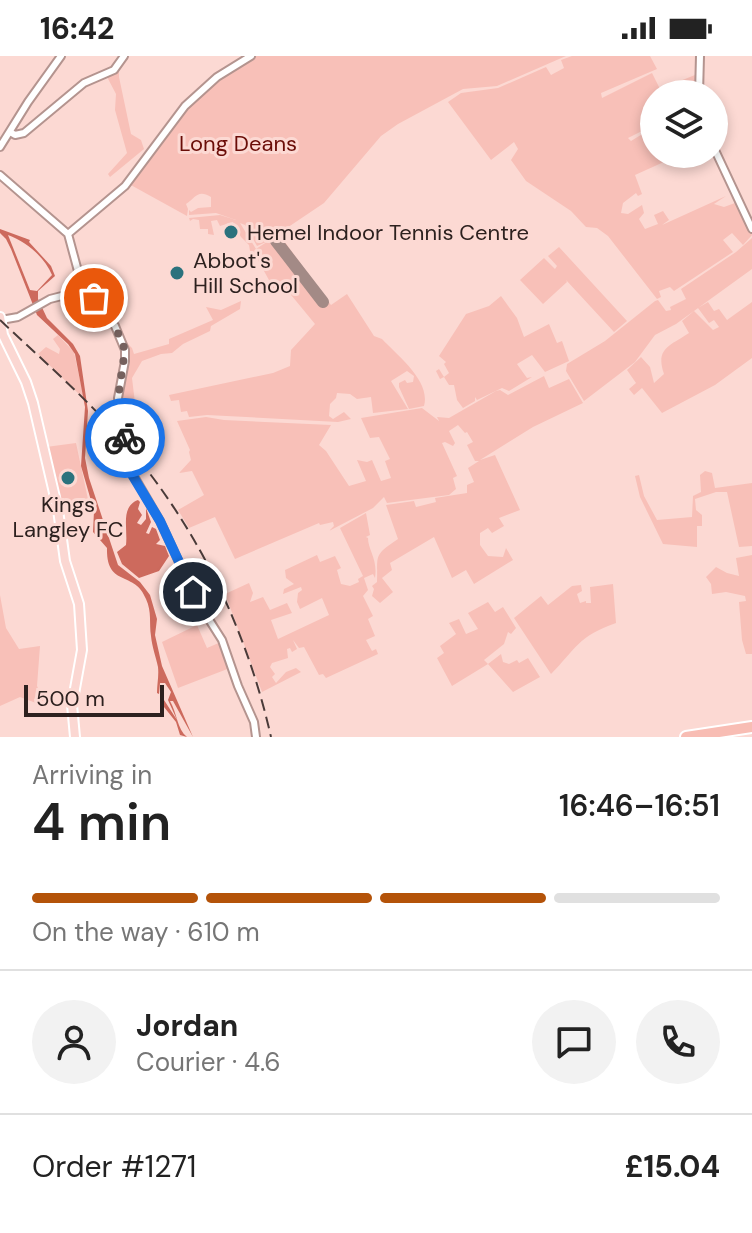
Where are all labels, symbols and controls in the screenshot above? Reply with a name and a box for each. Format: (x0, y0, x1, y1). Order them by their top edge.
text: 16:42 (40, 9, 114, 48)
map controls (640, 80, 728, 168)
button: layers (640, 80, 728, 168)
park label: Long Deans (179, 129, 297, 158)
place label: Hemel Indoor Tennis Centre (247, 218, 529, 247)
marker: Hemel Indoor Tennis Centre (222, 223, 240, 241)
place label: Abbot's Hill School (193, 246, 298, 300)
pin (60, 264, 128, 332)
marker: Abbot's Hill School (168, 264, 186, 282)
icon: bag (72, 276, 116, 320)
courier (85, 398, 165, 478)
icon: bike (103, 416, 147, 460)
marker: Kings Langley FC (59, 469, 77, 487)
place label: Kings Langley FC (12, 490, 124, 544)
pin (159, 558, 227, 626)
icon: home (171, 570, 215, 614)
scale bar (24, 681, 164, 717)
text: 500 m (36, 684, 105, 713)
text: Arriving in (32, 758, 152, 792)
text: 16:46–16:51 (559, 786, 720, 825)
text: 4 min (32, 788, 171, 856)
text: On the way · 610 m (32, 915, 260, 949)
button: person (32, 1000, 116, 1084)
button: chat (532, 1000, 616, 1084)
button: phone (636, 1000, 720, 1084)
text: Jordan (136, 1006, 238, 1045)
text: Courier · 4.6 (136, 1045, 281, 1079)
text: Order #1271 (32, 1147, 196, 1186)
text: £15.04 (625, 1147, 720, 1186)

